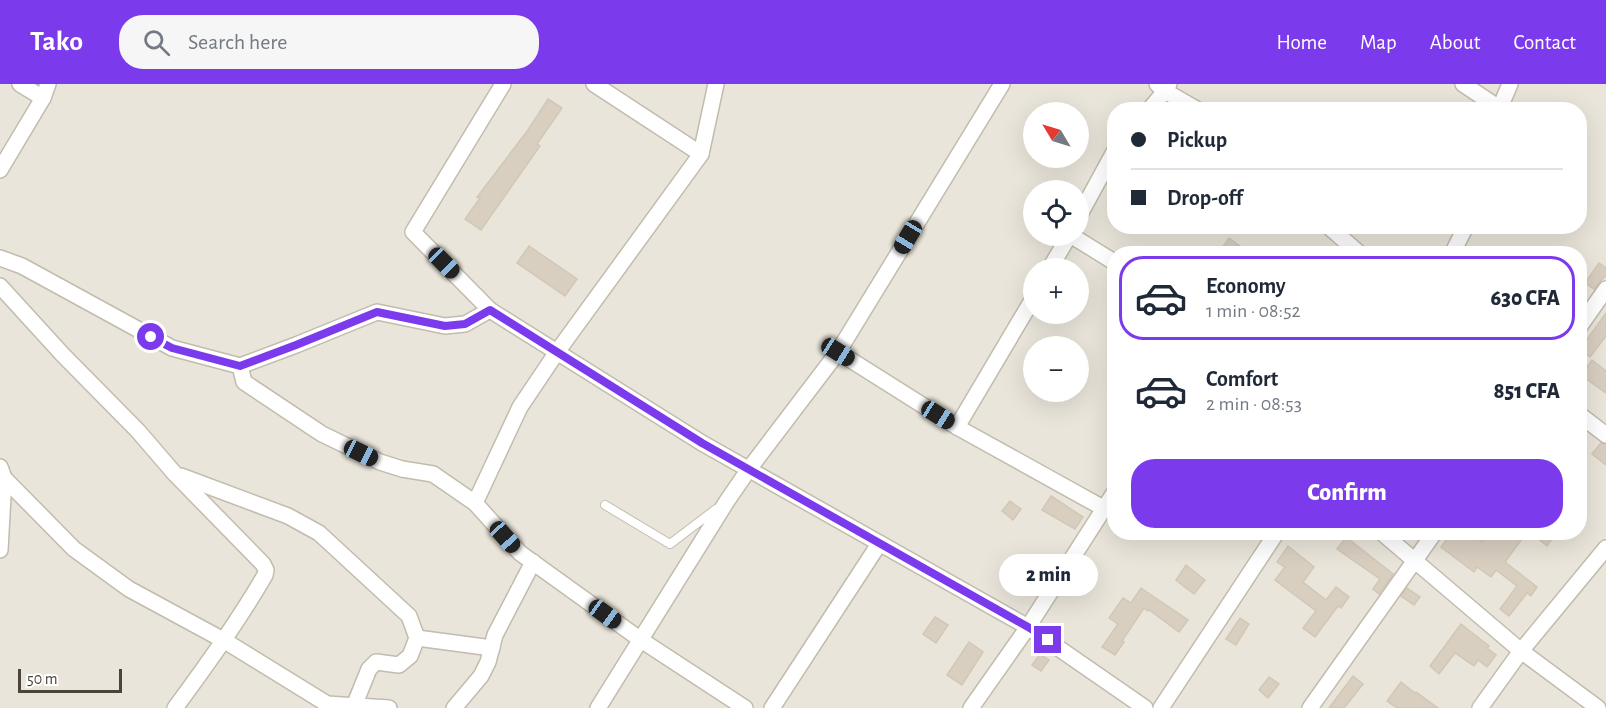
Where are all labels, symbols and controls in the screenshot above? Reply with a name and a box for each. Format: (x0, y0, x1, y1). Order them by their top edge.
search box (119, 15, 539, 69)
icon: search (140, 26, 173, 59)
text: Tako (30, 28, 83, 56)
text: Search here (188, 31, 288, 53)
text: Home (1276, 32, 1327, 53)
text: Map (1360, 32, 1397, 53)
text: About (1430, 32, 1480, 53)
text: Contact (1513, 32, 1576, 53)
north arrow (1023, 102, 1089, 168)
map controls (1023, 102, 1089, 402)
text: Pickup (1167, 129, 1227, 151)
button: locate (1023, 180, 1089, 246)
text: Drop-off (1167, 187, 1243, 209)
car (891, 217, 925, 257)
car (425, 244, 463, 282)
button: + (1023, 258, 1089, 324)
icon: car (1134, 271, 1188, 325)
text: Economy (1206, 275, 1286, 297)
text: 630 CFA (1490, 287, 1560, 309)
text: 1 min · 08:52 (1206, 301, 1301, 321)
route start (137, 323, 164, 350)
car (818, 335, 858, 369)
button: − (1023, 336, 1089, 402)
icon: car (1134, 364, 1188, 418)
text: Comfort (1206, 368, 1278, 390)
text: 851 CFA (1494, 380, 1560, 402)
text: 2 min · 08:53 (1206, 394, 1302, 414)
car (918, 398, 958, 432)
car (341, 437, 381, 469)
button: Confirm (1131, 459, 1563, 528)
car (486, 518, 524, 556)
callout: 2 min (998, 553, 1098, 595)
text: 2 min (1026, 565, 1071, 585)
car (585, 596, 625, 632)
route end (1034, 626, 1061, 653)
scale bar (18, 666, 122, 694)
text: 50 m (27, 671, 58, 687)

